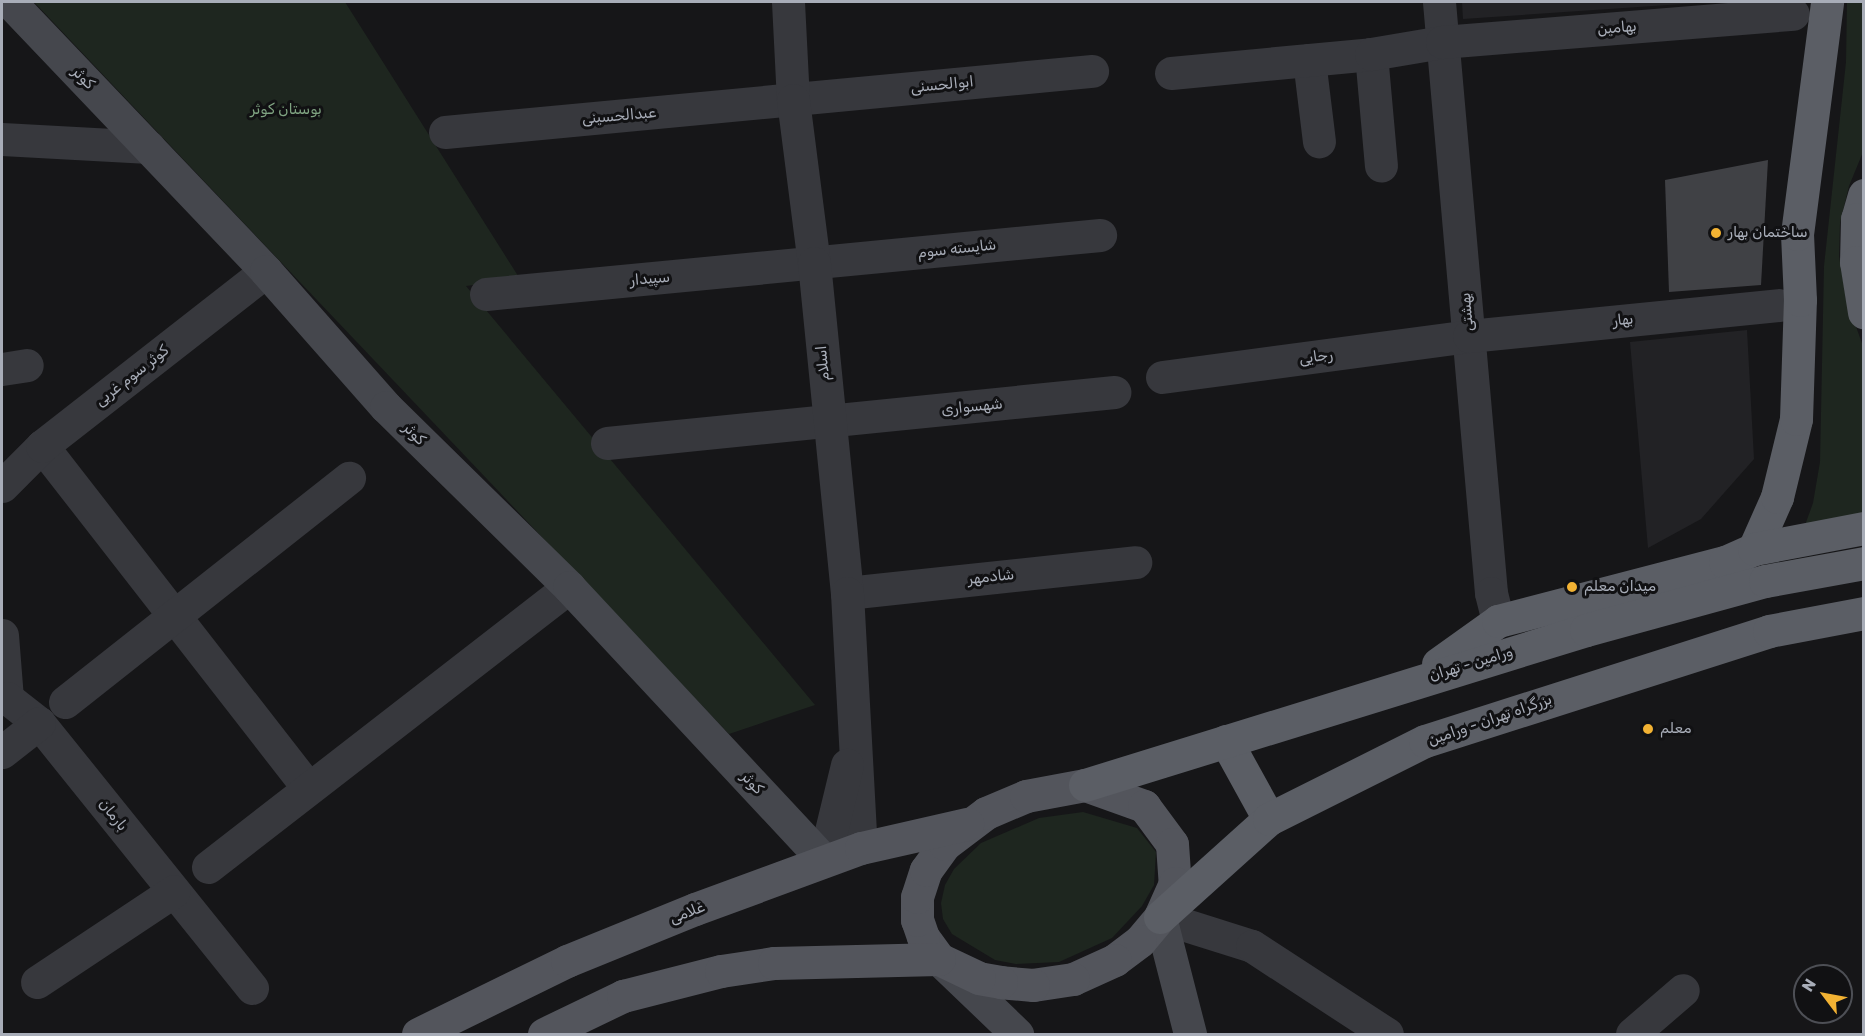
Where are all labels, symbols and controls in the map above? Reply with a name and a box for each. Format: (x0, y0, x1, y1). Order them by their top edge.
street label: بهامین (1597, 17, 1637, 39)
street label: کوثر (68, 63, 98, 93)
street label: ابوالحسنی (909, 73, 975, 97)
park label: بوستان کوثر (250, 101, 322, 119)
street label: عبدالحسینی (581, 104, 657, 128)
place label: ساختمان بهار (1728, 224, 1808, 242)
marker: ساختمان بهار (1709, 226, 1723, 240)
street label: شایسته سوم (917, 236, 997, 262)
street label: سپیدار (629, 268, 671, 290)
street label: بهشتی (1456, 292, 1478, 332)
street label: بهار (1612, 310, 1634, 330)
street label: کوثر سوم غربی (92, 342, 172, 410)
street label: اسلام (813, 345, 833, 381)
street label: رجایی (1298, 346, 1334, 368)
street label: شهسواری (940, 395, 1004, 419)
street label: کوثر (399, 419, 429, 449)
street label: شادمهر (967, 566, 1015, 588)
place label: میدان معلم (1584, 578, 1656, 596)
marker: میدان معلم (1565, 580, 1579, 594)
street label: ورامین - تهران (1427, 643, 1515, 685)
street label: بزرگراه تهران - ورامین (1426, 690, 1554, 750)
place label: معلم (1660, 720, 1692, 738)
marker: معلم (1641, 722, 1655, 736)
street label: کوثر (737, 768, 767, 798)
street label: بارمان (95, 795, 131, 835)
street label: غلامی (667, 898, 707, 928)
north arrow (1793, 964, 1853, 1024)
text: N (1798, 975, 1820, 995)

